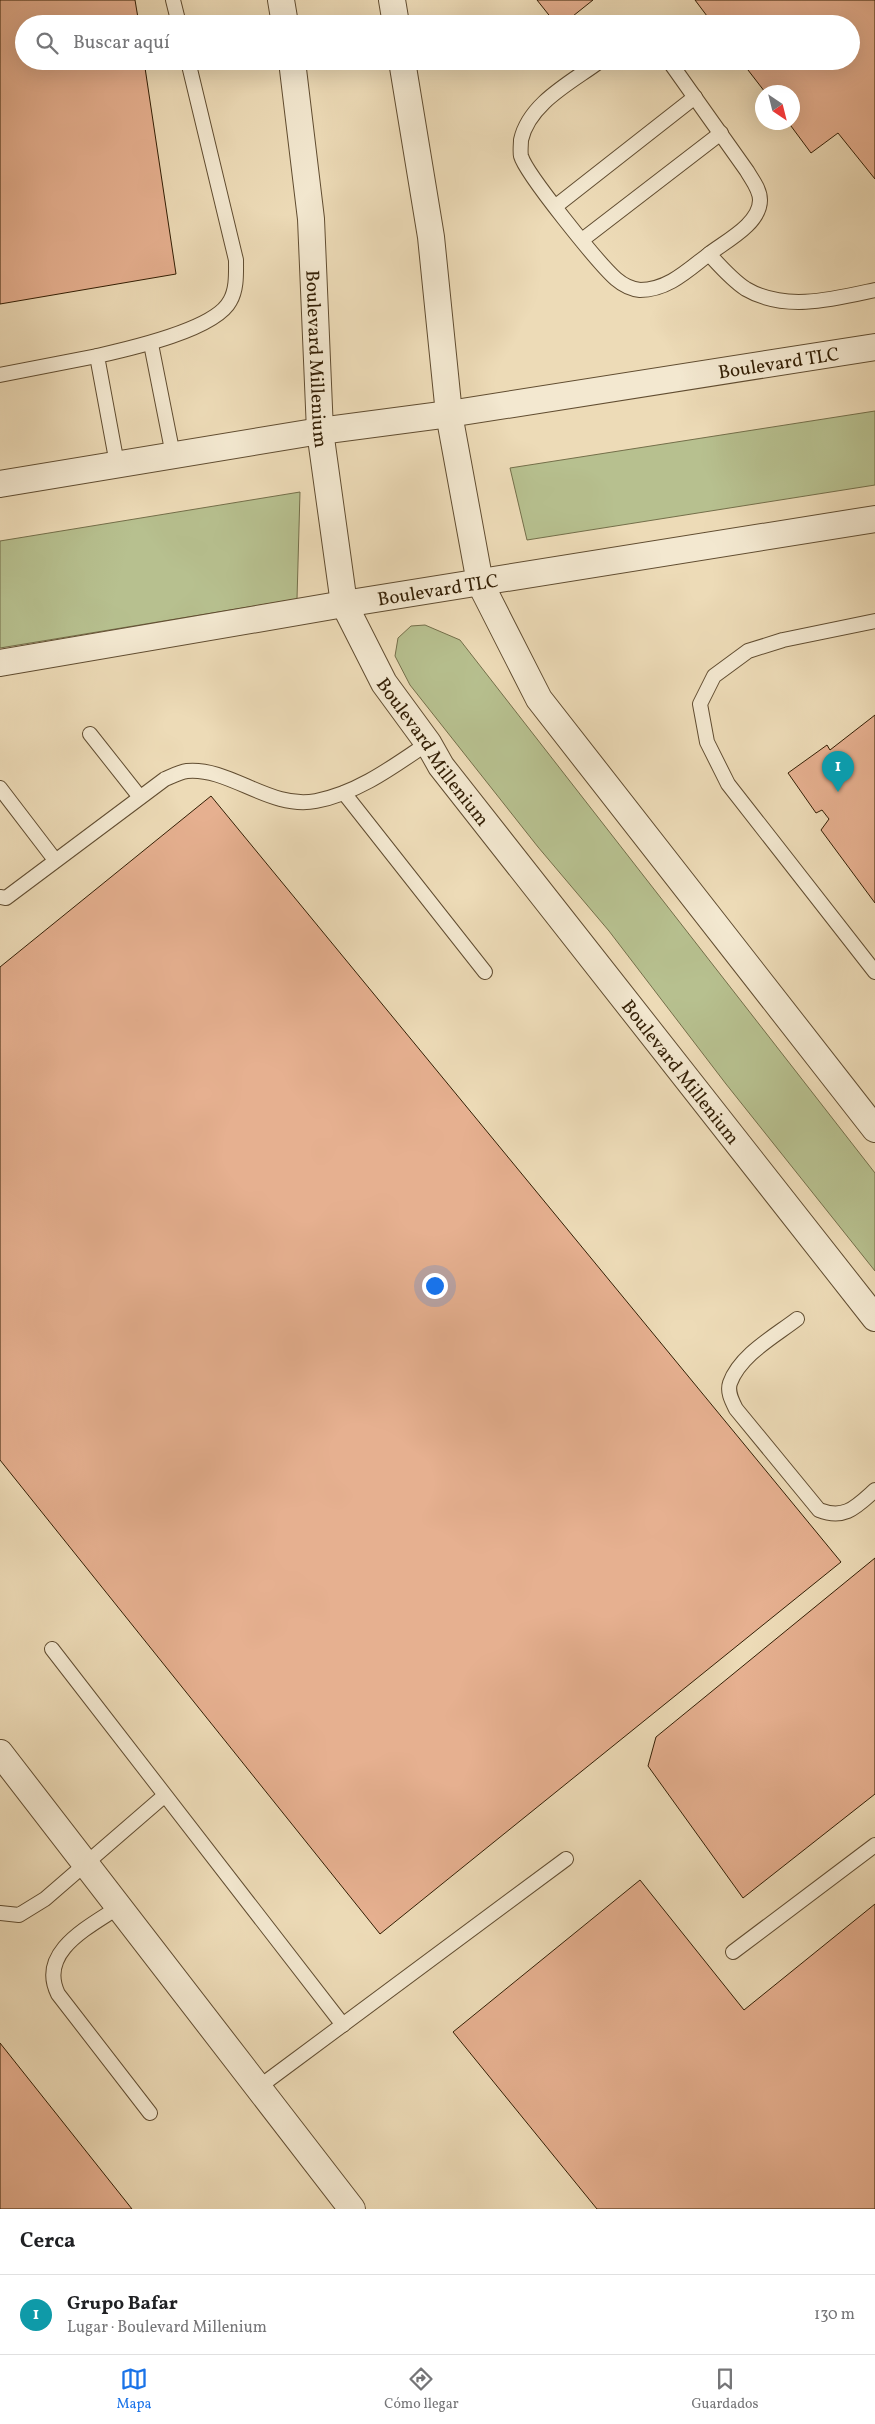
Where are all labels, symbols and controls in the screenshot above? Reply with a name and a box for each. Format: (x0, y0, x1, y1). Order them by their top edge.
search box (15, 15, 860, 70)
icon: search (33, 29, 61, 57)
text: Buscar aquí (73, 30, 170, 56)
north arrow (755, 85, 800, 130)
street label: Boulevard Millenium (298, 270, 333, 450)
street label: Boulevard TLC (716, 342, 841, 387)
street label: Boulevard TLC (376, 568, 501, 613)
street label: Boulevard Millenium (369, 673, 495, 832)
pin: 1 (822, 751, 854, 792)
street label: Boulevard Millenium (615, 995, 745, 1151)
your location (422, 1273, 448, 1299)
text: Cerca (20, 2227, 75, 2256)
text: Grupo Bafar (67, 2291, 178, 2317)
text: 1 (33, 2304, 39, 2326)
text: 130 m (814, 2304, 855, 2326)
text: Lugar · Boulevard Millenium (67, 2317, 267, 2339)
tab: Mapa (116, 2365, 151, 2414)
tab: Cómo llegar (384, 2365, 459, 2414)
tab: Guardados (691, 2365, 759, 2414)

